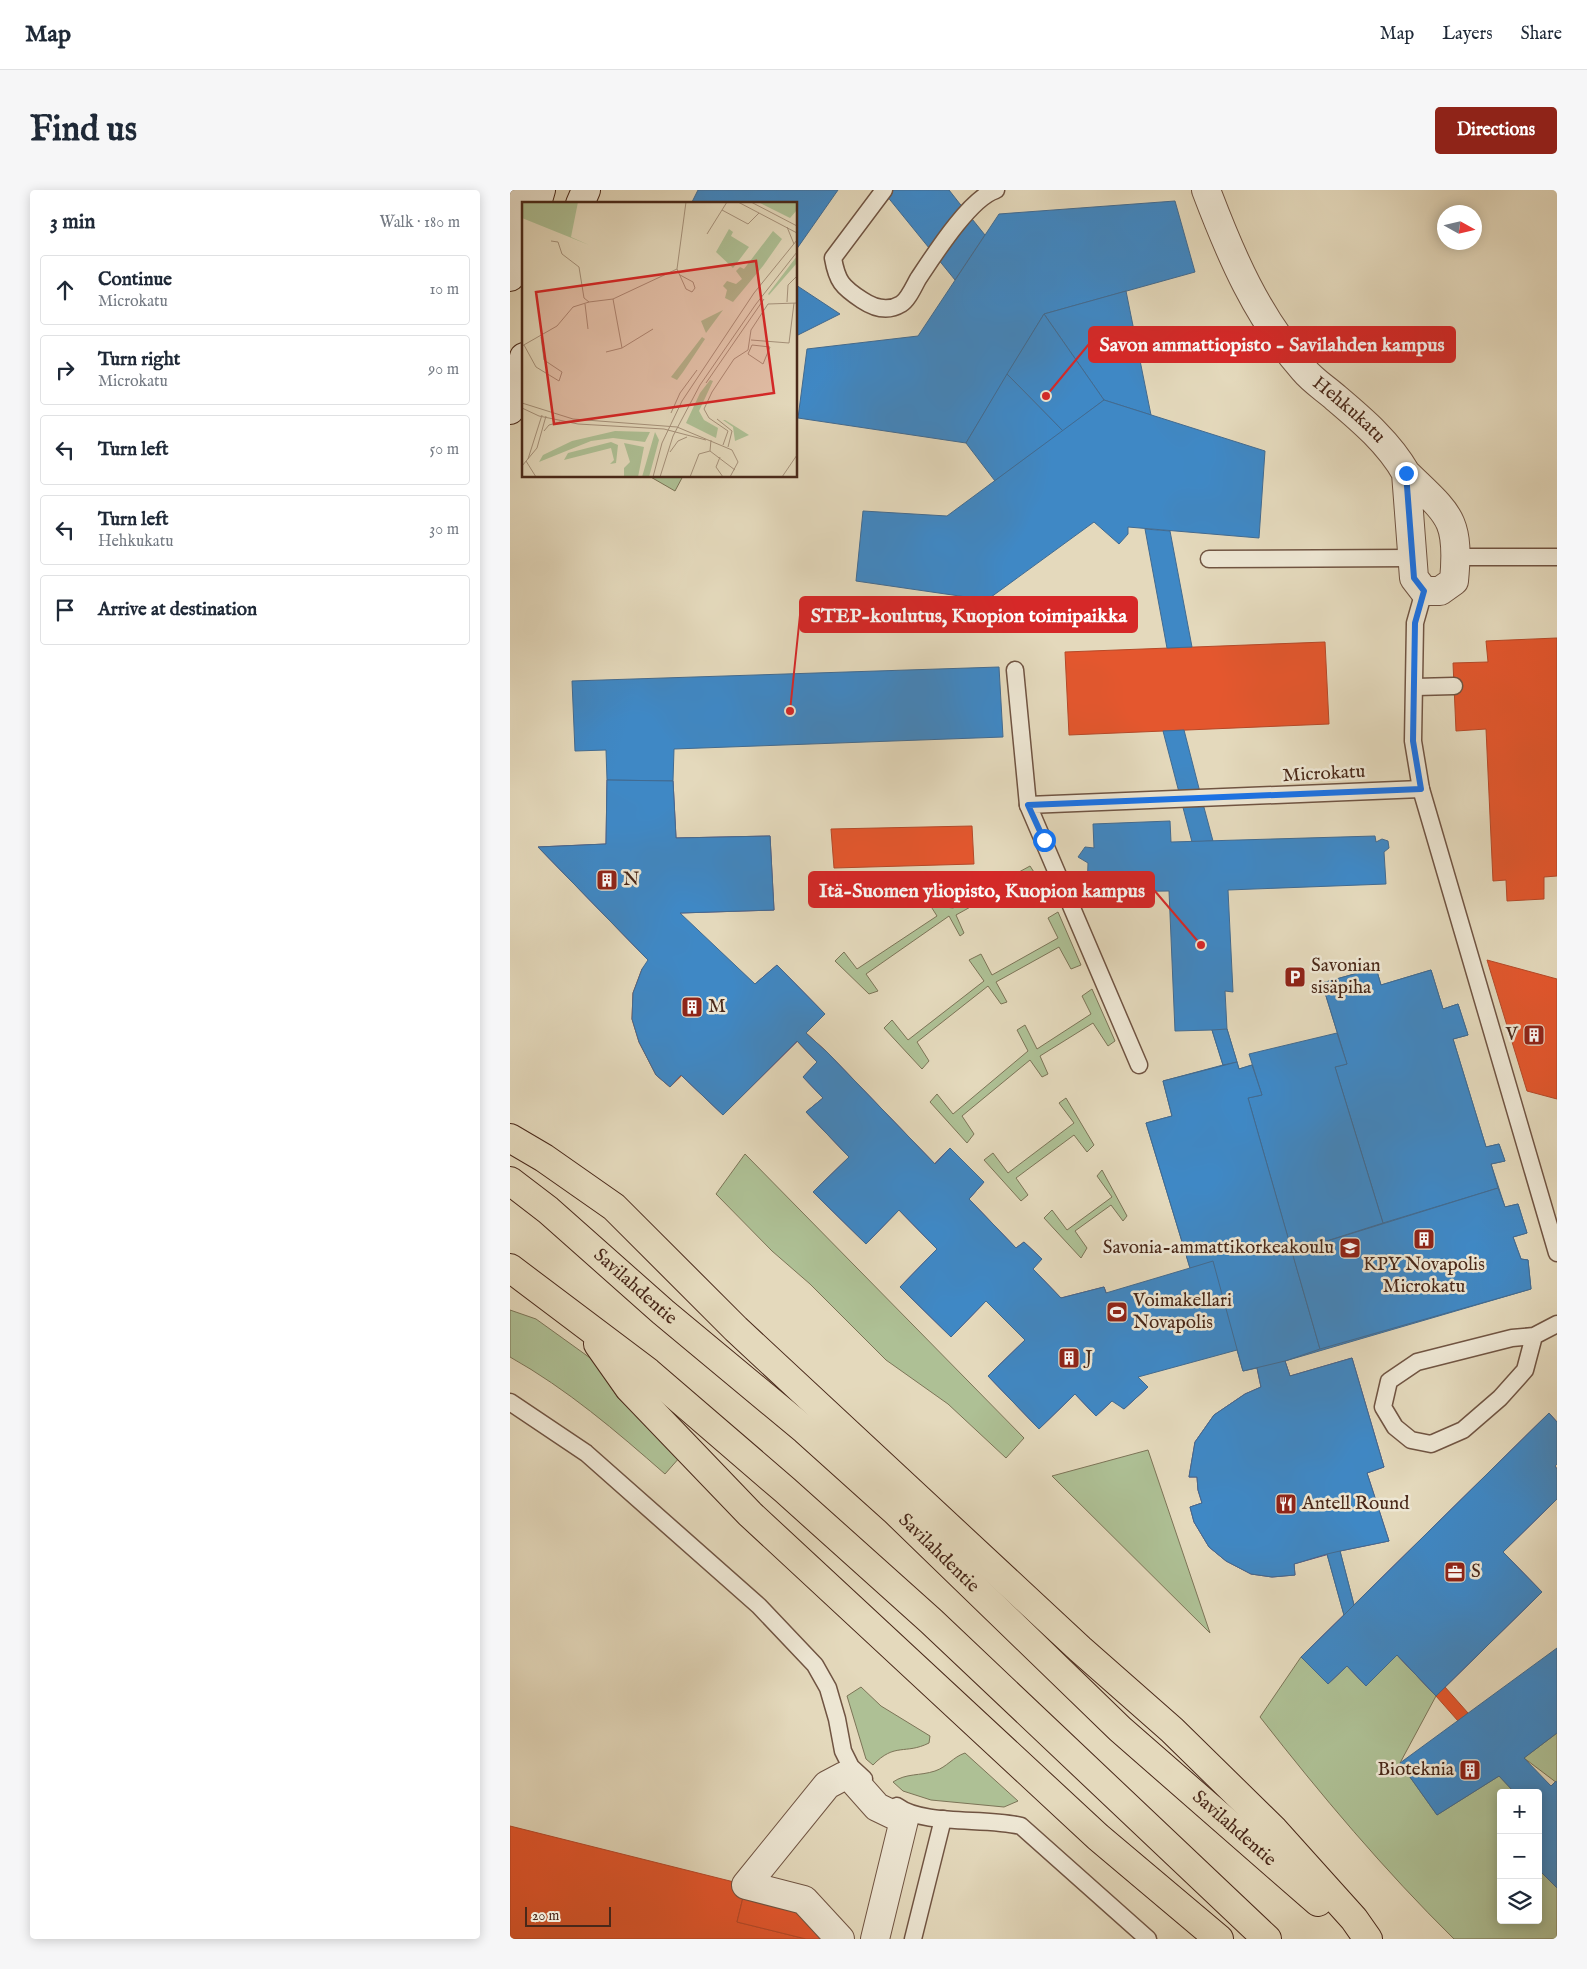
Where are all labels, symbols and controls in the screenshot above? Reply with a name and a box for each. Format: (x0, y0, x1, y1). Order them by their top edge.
text: Map (25, 19, 71, 50)
text: Map (1380, 23, 1414, 46)
text: Layers (1442, 23, 1493, 46)
text: Share (1521, 23, 1562, 46)
button: Directions (1435, 107, 1557, 154)
text: Find us (30, 108, 137, 153)
inset map (522, 202, 798, 478)
north arrow (1437, 205, 1482, 250)
text: 3 min (50, 209, 95, 236)
text: Walk · 180 m (379, 213, 460, 233)
text: Continue (98, 268, 172, 292)
icon: ahead (51, 276, 79, 304)
text: 10 m (429, 280, 459, 300)
text: Microkatu (98, 292, 168, 312)
callout: Savon ammattiopisto - Savilahden kampus (1089, 327, 1455, 362)
text: Savon ammattiopisto - Savilahden kampus (1099, 333, 1445, 358)
text: Turn right (98, 348, 180, 372)
icon: right (51, 356, 79, 384)
text: 90 m (428, 360, 459, 380)
street label: Hehkukatu (1307, 371, 1390, 448)
text: Microkatu (98, 372, 168, 392)
icon: left (51, 436, 79, 464)
text: Turn left (98, 438, 169, 462)
text: 50 m (430, 440, 459, 460)
route end (1395, 462, 1418, 485)
text: Turn left (98, 508, 169, 532)
icon: left (51, 516, 79, 544)
text: 30 m (429, 520, 459, 540)
text: Hehkukatu (98, 532, 174, 552)
icon: arrive (51, 596, 79, 624)
callout: STEP-koulutus, Kuopion toimipaikka (800, 597, 1137, 632)
text: Arrive at destination (98, 598, 257, 622)
text: STEP-koulutus, Kuopion toimipaikka (811, 604, 1128, 629)
street label: Microkatu (1282, 760, 1366, 788)
route start (1033, 829, 1056, 852)
building icon: N (595, 868, 619, 892)
place label: N (623, 868, 639, 892)
callout: Itä-Suomen yliopisto, Kuopion kampus (809, 872, 1154, 907)
text: Itä-Suomen yliopisto, Kuopion kampus (819, 879, 1145, 904)
place label: Savonian sisäpiha (1311, 954, 1381, 1000)
parking icon: Savonian sisäpiha (1283, 965, 1307, 989)
building icon: M (680, 995, 704, 1019)
place label: M (708, 995, 726, 1019)
place label: V (1505, 1023, 1519, 1047)
building icon: V (1522, 1023, 1546, 1047)
building icon: KPY Novapolis Microkatu (1412, 1227, 1436, 1251)
place label: Savonia-ammattikorkeakoulu (1103, 1236, 1334, 1260)
school or university icon: Savonia-ammattikorkeakoulu (1338, 1236, 1362, 1260)
street label: Savilahdentie (588, 1244, 682, 1331)
place label: KPY Novapolis Microkatu (1363, 1253, 1485, 1299)
place label: Voimakellari Novapolis (1132, 1289, 1232, 1335)
sports icon: Voimakellari Novapolis (1105, 1300, 1129, 1324)
building icon: J (1057, 1346, 1081, 1370)
place label: J (1083, 1346, 1093, 1370)
restaurant icon: Antell Round (1274, 1492, 1298, 1516)
place label: Antell Round (1301, 1492, 1410, 1516)
street label: Savilahdentie (893, 1508, 985, 1598)
office icon: S (1443, 1560, 1467, 1584)
place label: S (1471, 1560, 1481, 1584)
place label: Bioteknia (1377, 1758, 1455, 1782)
building icon: Bioteknia (1458, 1758, 1482, 1782)
street label: Savilahdentie (1187, 1785, 1281, 1872)
map controls (1497, 1789, 1542, 1924)
button: + (1497, 1789, 1542, 1834)
button: − (1497, 1834, 1542, 1879)
button: layers (1497, 1879, 1542, 1924)
scale bar (525, 1904, 611, 1927)
text: 20 m (532, 1907, 559, 1925)

